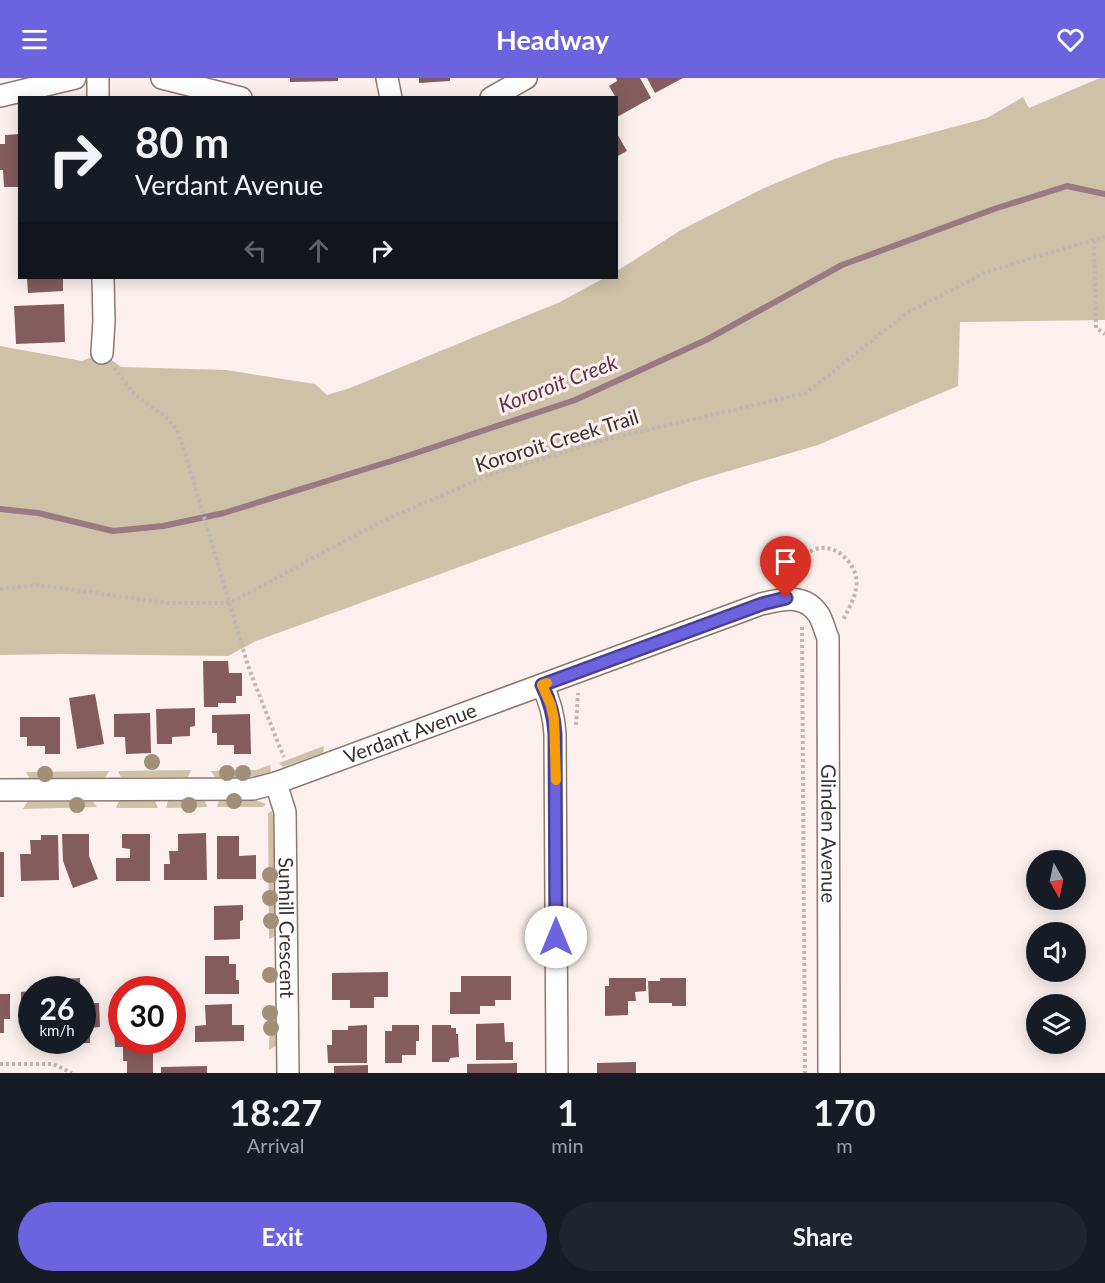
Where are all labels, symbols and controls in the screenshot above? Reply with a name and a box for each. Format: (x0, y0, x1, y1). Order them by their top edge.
icon: menu (18, 23, 51, 56)
text: Headway (496, 23, 609, 56)
icon: heart (1054, 23, 1087, 56)
text: 80 m (135, 117, 229, 167)
icon: right (36, 120, 114, 198)
text: Verdant Avenue (135, 168, 323, 201)
icon: left (239, 234, 272, 267)
icon: ahead (302, 234, 335, 267)
icon: right (365, 234, 398, 267)
water label: Kororoit Creek (494, 348, 621, 417)
street label: Kororoit Creek Trail (472, 404, 641, 476)
pin (760, 536, 811, 598)
icon: arrive (769, 545, 802, 578)
street label: Verdant Avenue (340, 697, 480, 768)
street label: Glinden Avenue (817, 764, 842, 903)
north arrow (1026, 850, 1086, 910)
map controls (1026, 850, 1086, 1054)
street label: Sunhill Crescent (275, 857, 300, 998)
position arrow (524, 905, 588, 969)
button: sound (1026, 922, 1086, 982)
speed limit sign: 30 (108, 976, 186, 1054)
text: 26 (40, 990, 74, 1026)
button: layers (1026, 994, 1086, 1054)
text: km/h (39, 1021, 75, 1039)
text: 18:27 (229, 1090, 322, 1134)
text: 1 (557, 1090, 578, 1134)
text: 170 (813, 1090, 876, 1134)
text: Arrival (247, 1133, 304, 1157)
text: min (551, 1133, 584, 1157)
text: m (836, 1133, 853, 1157)
button: Exit (18, 1202, 547, 1271)
button: Share (559, 1202, 1087, 1271)

